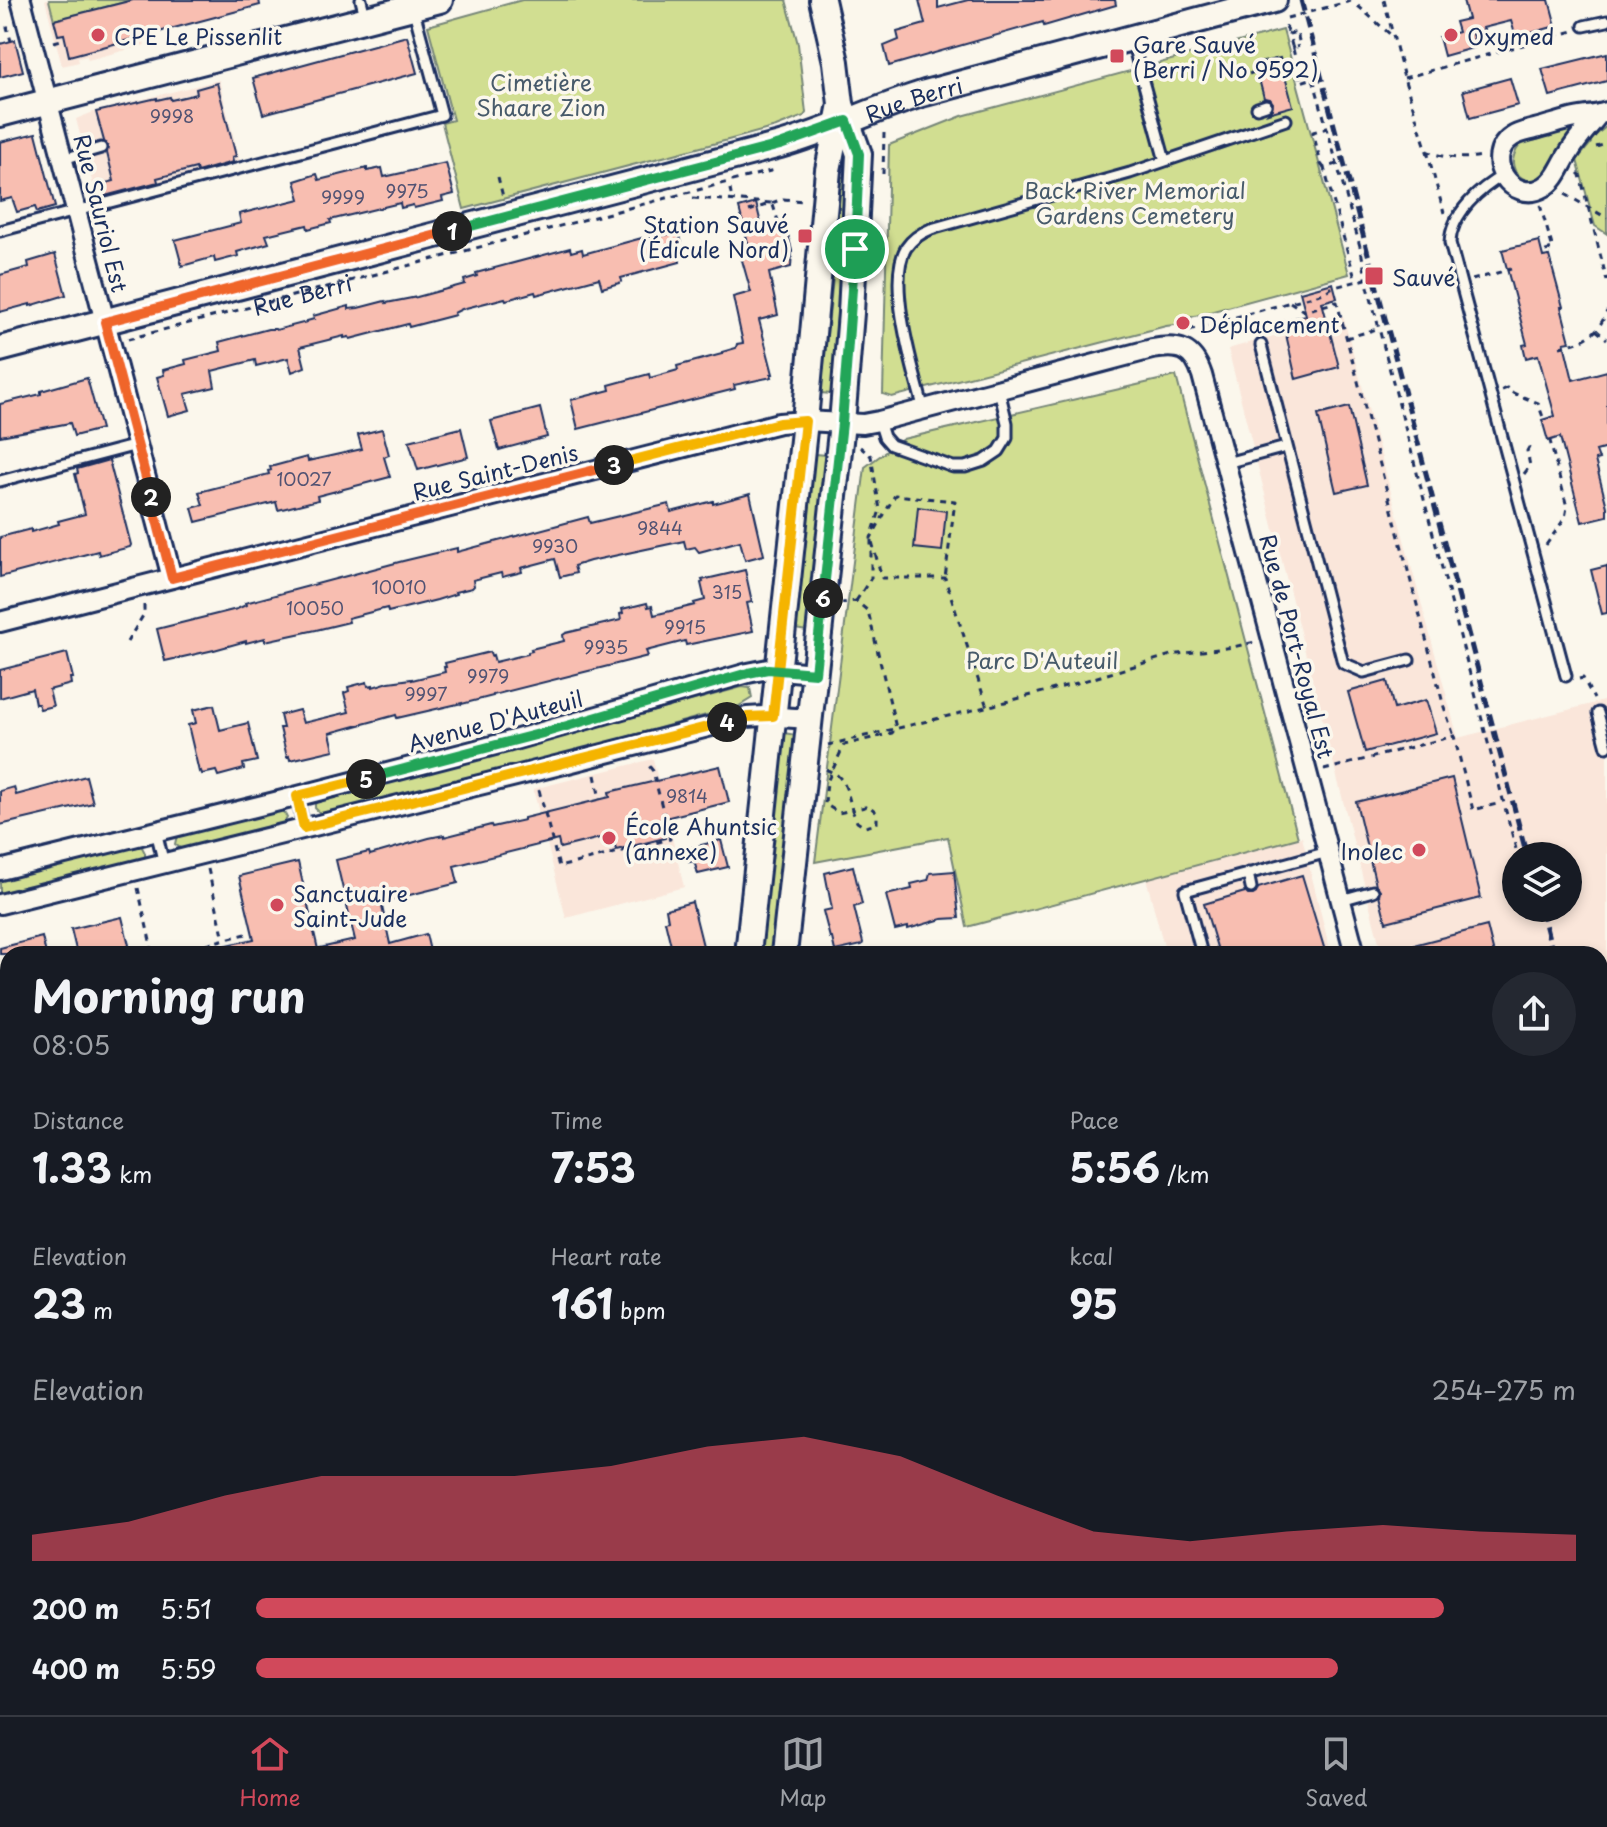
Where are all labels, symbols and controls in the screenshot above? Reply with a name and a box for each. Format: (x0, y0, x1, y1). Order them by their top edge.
place label: CPE Le Pissenlit (114, 19, 282, 52)
place label: Oxymed (1467, 19, 1554, 52)
marker: CPE Le Pissenlit (89, 26, 107, 44)
marker: Oxymed (1442, 26, 1460, 44)
place label: Gare Sauvé (Berri / No 9592) (1133, 27, 1318, 85)
marker: Gare Sauvé (Berri / No 9592) (1108, 47, 1126, 65)
park label: Cimetière Shaare Zion (476, 65, 606, 123)
street label: Rue Berri (860, 67, 966, 130)
house number: 9998 (150, 102, 194, 129)
street label: Rue Sauriol Est (66, 131, 138, 295)
park label: Back River Memorial Gardens Cemetery (1024, 173, 1246, 231)
house number: 9975 (386, 177, 428, 204)
house number: 9999 (321, 183, 365, 210)
place label: Station Sauvé (Édicule Nord) (639, 207, 789, 265)
pin: 1 (432, 211, 472, 251)
text: 1 (447, 214, 457, 247)
pin (821, 215, 889, 283)
marker: Station Sauvé (Édicule Nord) (796, 227, 814, 245)
icon: arrive (833, 227, 877, 271)
place label: Sauvé (1392, 260, 1455, 293)
street label: Rue Berri (249, 265, 355, 322)
marker: Sauvé (1363, 265, 1385, 287)
place label: Déplacement (1199, 307, 1339, 340)
marker: Déplacement (1174, 314, 1192, 332)
street label: Rue Saint-Denis (409, 435, 581, 507)
pin: 3 (594, 445, 634, 485)
text: 3 (607, 448, 621, 481)
house number: 10027 (276, 465, 332, 492)
pin: 2 (131, 477, 171, 517)
text: 2 (143, 480, 159, 513)
house number: 9844 (637, 514, 683, 541)
street label: Rue de Port-Royal Est (1252, 530, 1344, 762)
house number: 9930 (532, 532, 578, 559)
house number: 10010 (371, 573, 427, 600)
house number: 315 (712, 578, 742, 605)
pin: 6 (803, 578, 843, 618)
text: 6 (815, 581, 831, 614)
house number: 10050 (286, 594, 344, 621)
house number: 9915 (664, 613, 706, 640)
house number: 9935 (584, 633, 628, 660)
park label: Parc D'Auteuil (966, 643, 1118, 676)
house number: 9979 (467, 662, 509, 689)
house number: 9997 (405, 680, 447, 707)
street label: Avenue D'Auteuil (404, 681, 586, 759)
pin: 4 (707, 702, 747, 742)
text: 4 (720, 705, 734, 738)
pin: 5 (346, 759, 386, 799)
text: 5 (359, 762, 373, 795)
house number: 9814 (666, 782, 708, 809)
place label: École Ahuntsic (annexe) (625, 809, 777, 867)
marker: École Ahuntsic (annexe) (600, 829, 618, 847)
place label: Inolec (1341, 834, 1403, 867)
marker: Inolec (1410, 841, 1428, 859)
map controls (1502, 842, 1582, 922)
button: layers (1502, 842, 1582, 922)
place label: Sanctuaire Saint-Jude (293, 876, 408, 934)
marker: Sanctuaire Saint-Jude (268, 896, 286, 914)
text: Morning run (32, 962, 306, 1028)
button: share (1492, 972, 1576, 1056)
text: 08:05 (32, 1025, 110, 1064)
text: Distance (32, 1103, 124, 1136)
text: Time (551, 1103, 603, 1136)
text: Pace (1069, 1103, 1119, 1136)
text: 1.33 (32, 1136, 112, 1197)
text: 7:53 (551, 1136, 636, 1197)
text: 5:56 (1069, 1136, 1160, 1197)
text: km (112, 1157, 152, 1190)
text: /km (1160, 1157, 1209, 1190)
text: Elevation (32, 1239, 127, 1272)
text: Heart rate (551, 1239, 662, 1272)
text: kcal (1069, 1239, 1113, 1272)
text: 23 (32, 1272, 86, 1333)
text: 161 (551, 1272, 613, 1333)
text: 95 (1069, 1272, 1118, 1333)
text: m (86, 1293, 113, 1326)
text: bpm (613, 1293, 666, 1326)
text: Elevation (32, 1370, 144, 1409)
text: 254–275 m (1431, 1370, 1576, 1409)
text: 200 m (32, 1589, 119, 1628)
text: 5:51 (160, 1589, 212, 1628)
text: 400 m (32, 1649, 120, 1688)
text: 5:59 (160, 1649, 217, 1688)
tab: Home (239, 1732, 301, 1813)
tab: Map (779, 1732, 826, 1813)
tab: Saved (1305, 1732, 1368, 1813)

